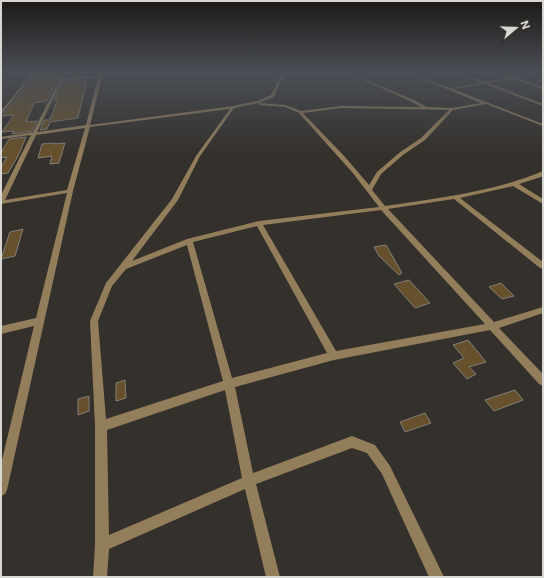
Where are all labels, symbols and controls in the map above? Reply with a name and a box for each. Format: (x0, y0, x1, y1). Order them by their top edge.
north arrow (496, 8, 536, 48)
text: N (518, 19, 533, 31)

